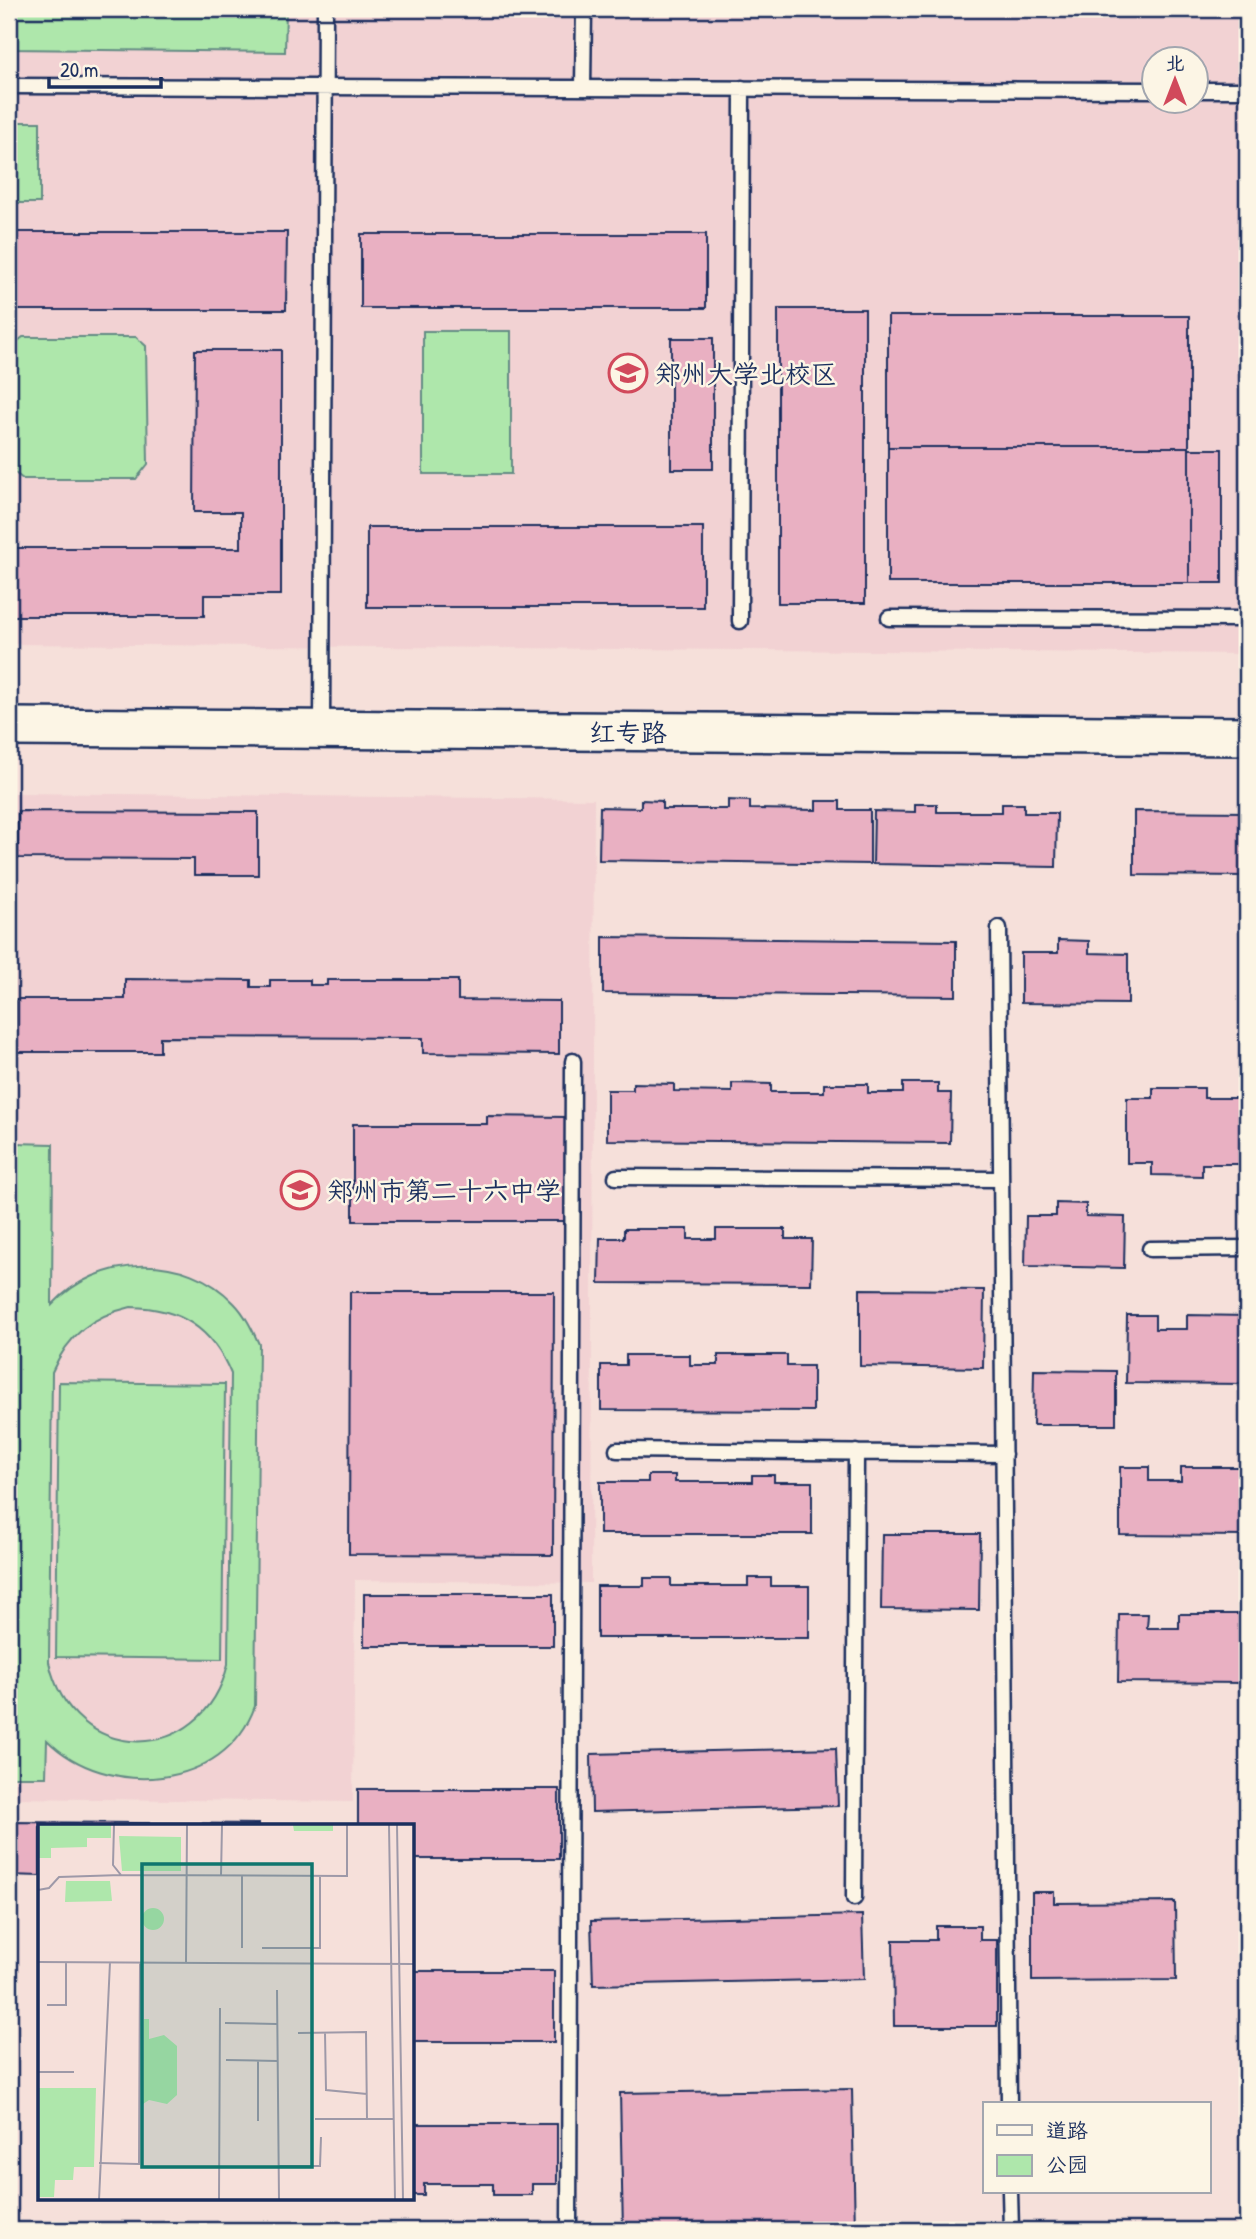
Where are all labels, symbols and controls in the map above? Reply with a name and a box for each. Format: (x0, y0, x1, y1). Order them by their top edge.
scale bar (49, 46, 161, 90)
north arrow (1140, 46, 1210, 116)
text: 北 (1165, 50, 1185, 76)
text: 20 m (60, 55, 98, 84)
school or university icon: 郑州大学北校区 (607, 352, 649, 394)
place label: 郑州大学北校区 (655, 356, 837, 391)
street label: 红专路 (589, 715, 667, 750)
school or university icon: 郑州市第二十六中学 (279, 1169, 321, 1211)
place label: 郑州市第二十六中学 (327, 1173, 561, 1208)
inset map (38, 1824, 415, 2200)
legend (983, 2102, 1210, 2194)
text: 道路 (1046, 2116, 1088, 2145)
text: 公园 (1046, 2150, 1088, 2179)

